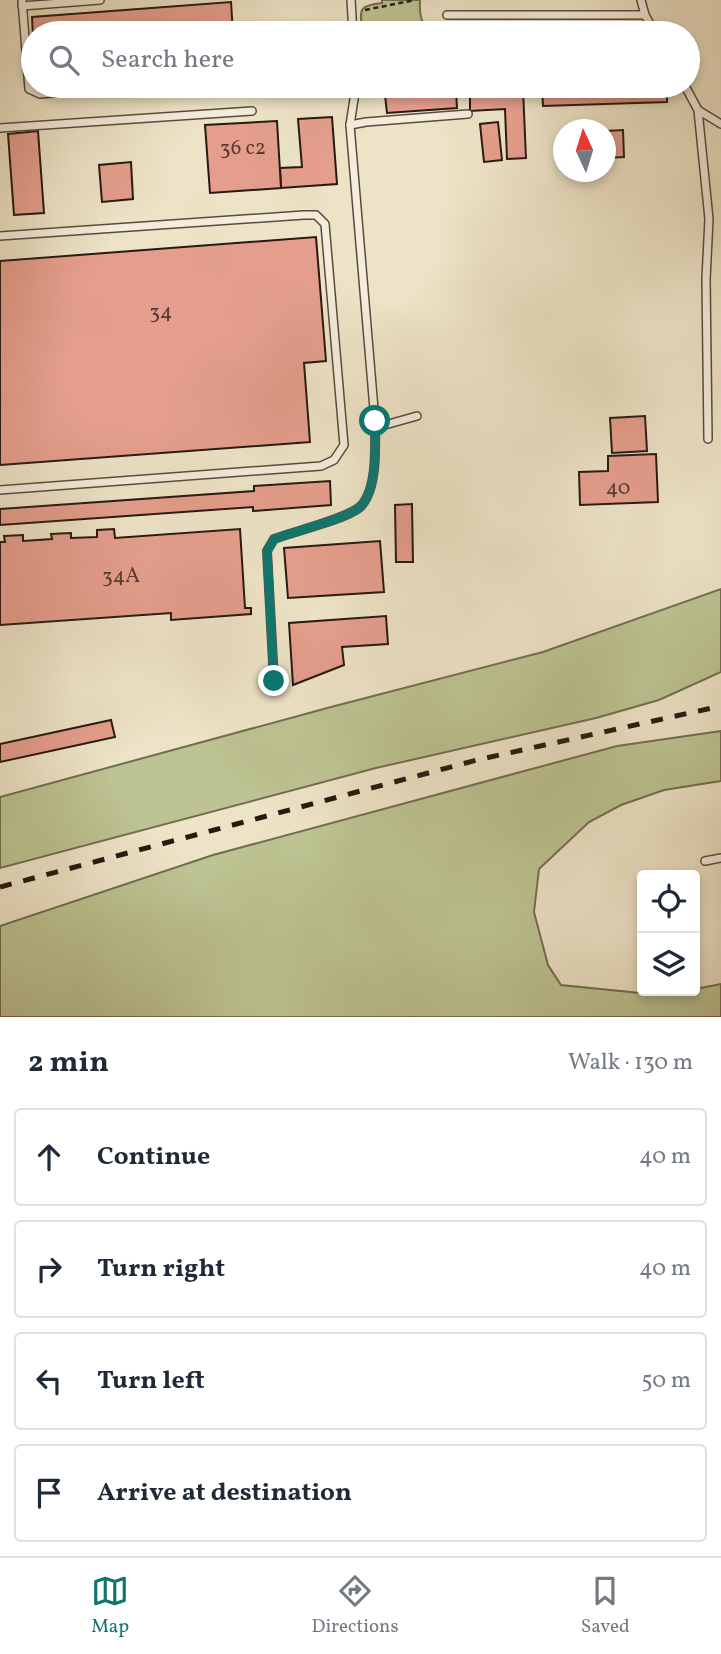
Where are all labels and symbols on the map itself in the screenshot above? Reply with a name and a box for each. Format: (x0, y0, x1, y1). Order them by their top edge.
north arrow (553, 119, 616, 182)
house number: 36 с2 (220, 134, 266, 163)
house number: 34 (149, 298, 173, 327)
route start (359, 405, 390, 436)
house number: 40 (606, 474, 630, 503)
house number: 34А (102, 562, 140, 591)
route end (258, 665, 289, 696)

